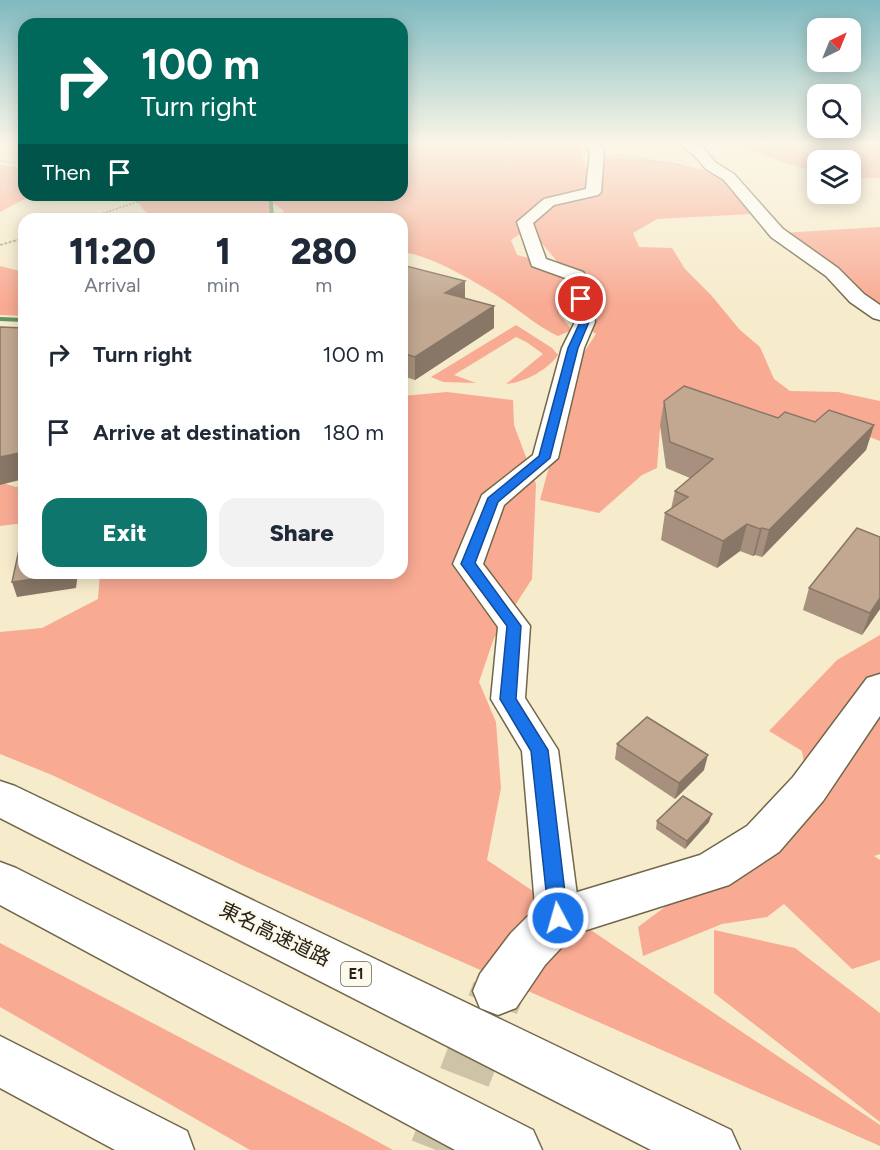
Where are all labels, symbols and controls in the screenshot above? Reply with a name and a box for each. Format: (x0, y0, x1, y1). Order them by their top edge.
north arrow (807, 18, 861, 72)
map controls (807, 18, 861, 204)
text: 100 m (141, 39, 260, 90)
icon: right (42, 42, 120, 120)
button: search (807, 84, 861, 138)
text: Turn right (141, 90, 257, 123)
button: layers (807, 150, 861, 204)
icon: arrive (103, 156, 136, 189)
text: Then (42, 159, 91, 186)
text: 11:20 (69, 230, 156, 273)
text: 1 (215, 230, 231, 273)
text: 280 (290, 230, 357, 273)
text: Arrival (84, 273, 141, 297)
text: min (207, 273, 240, 297)
text: m (315, 273, 332, 297)
pin (555, 273, 606, 324)
icon: arrive (564, 282, 597, 315)
icon: right (42, 338, 75, 371)
text: Turn right (93, 341, 192, 368)
text: 100 m (323, 341, 384, 368)
icon: arrive (42, 416, 75, 449)
text: Arrive at destination (93, 419, 301, 446)
text: 180 m (323, 419, 384, 446)
button: Exit (42, 498, 207, 567)
button: Share (219, 498, 384, 567)
position arrow (526, 886, 590, 950)
street label: 東名高速道路 (216, 897, 334, 971)
road number: E1 (341, 962, 371, 986)

